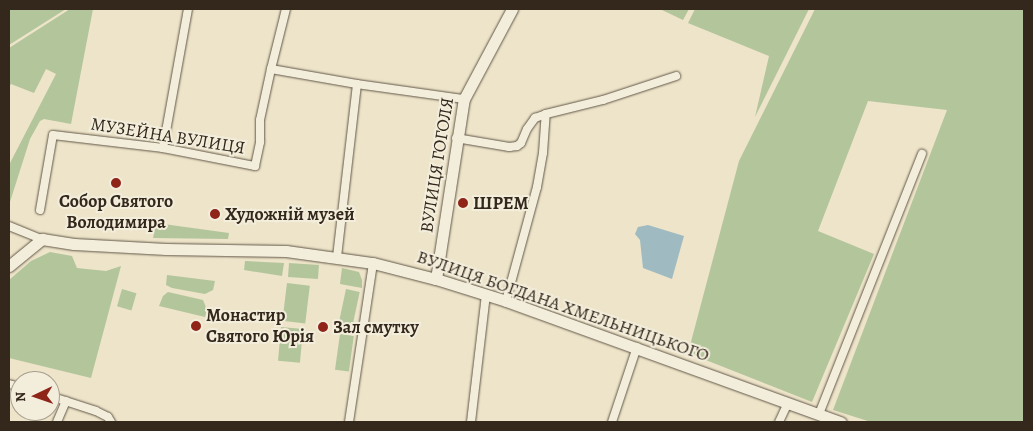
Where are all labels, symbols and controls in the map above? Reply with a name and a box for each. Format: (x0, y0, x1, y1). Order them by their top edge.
street label: ВУЛИЦЯ ГОГОЛЯ (416, 96, 458, 234)
street label: МУЗЕЙНА ВУЛИЦЯ (89, 113, 247, 159)
marker: Собор Святого Володимира (110, 177, 122, 189)
place label: Собор Святого Володимира (59, 191, 173, 233)
place label: ШРЕМ (473, 192, 529, 214)
marker: ШРЕМ (457, 197, 469, 209)
place label: Художній музей (225, 203, 355, 225)
marker: Художній музей (209, 208, 221, 220)
street label: ВУЛИЦЯ БОГДАНА ХМЕЛЬНИЦЬКОГО (414, 246, 712, 366)
place label: Монастир Святого Юрія (206, 305, 314, 348)
place label: Зал смутку (333, 316, 419, 338)
marker: Монастир Святого Юрія (190, 320, 202, 332)
marker: Зал смутку (317, 321, 329, 333)
north arrow (10, 371, 60, 421)
text: N (11, 391, 30, 402)

